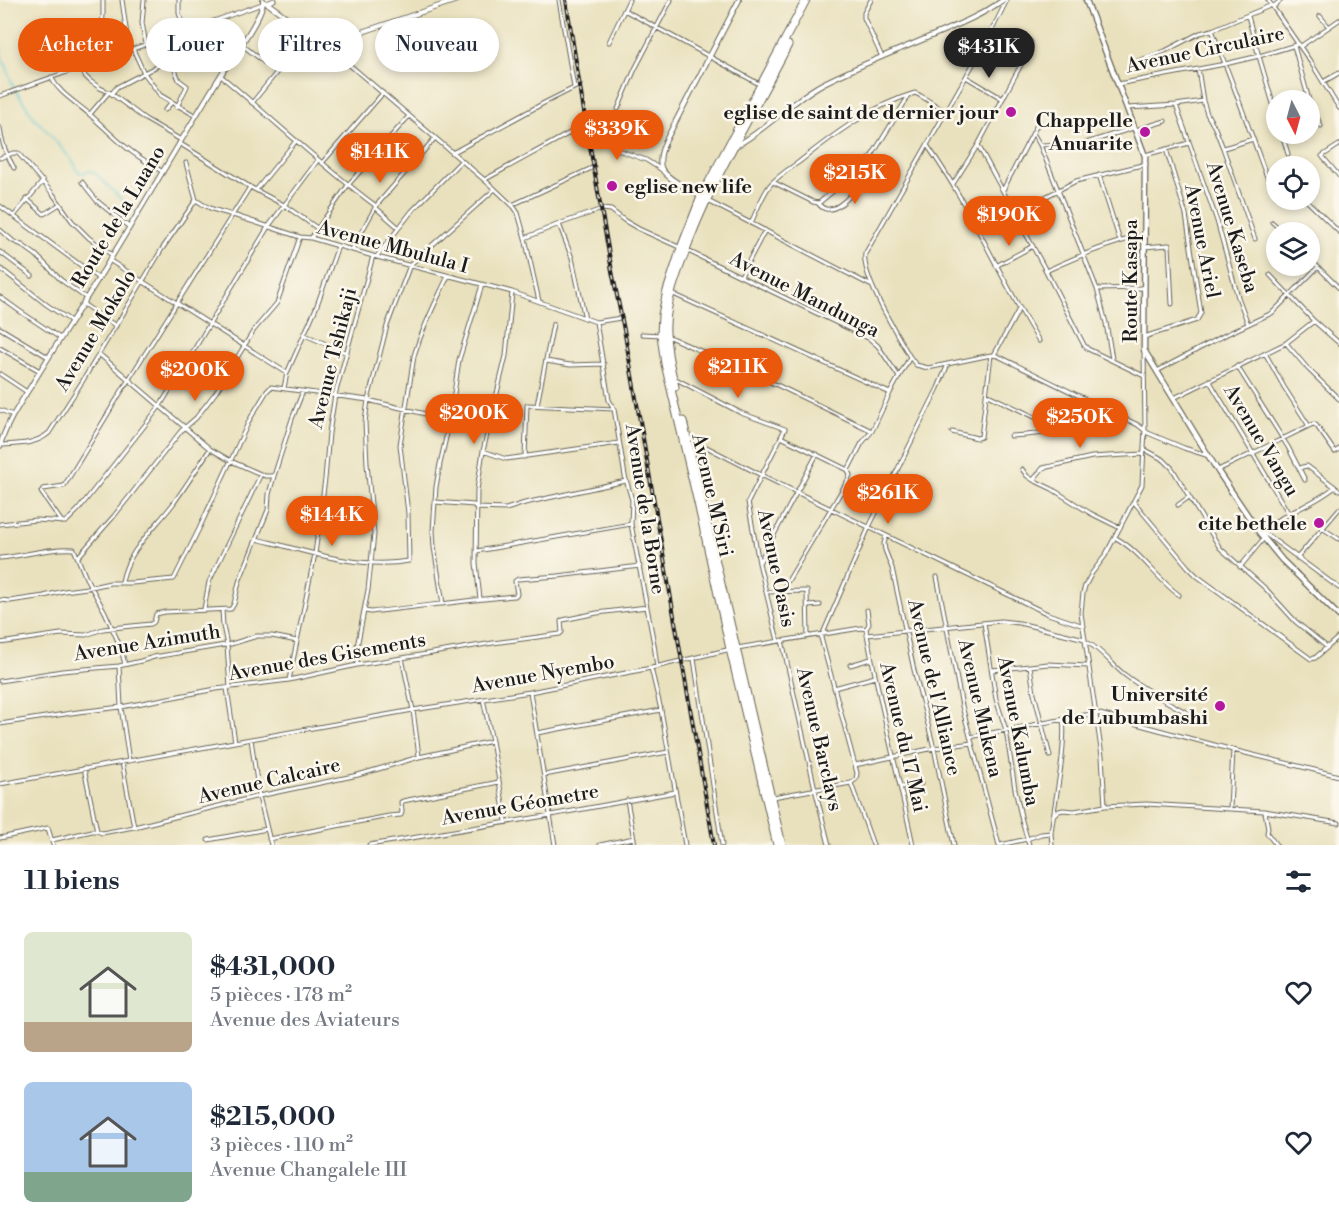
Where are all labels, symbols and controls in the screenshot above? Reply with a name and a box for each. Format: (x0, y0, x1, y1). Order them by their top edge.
chip: Acheter (18, 18, 134, 72)
chip: Louer (146, 18, 246, 72)
chip: Filtres (258, 18, 363, 72)
chip: Nouveau (375, 18, 499, 72)
street label: Avenue Circulaire (1123, 21, 1287, 80)
pin: $431K (947, 28, 1031, 79)
text: $431K (958, 35, 1020, 60)
north arrow (1266, 90, 1320, 144)
map controls (1266, 90, 1320, 276)
place label: eglise de saint de dernier jour (723, 101, 999, 126)
marker: eglise de saint de dernier jour (1004, 105, 1018, 119)
place label: Chappelle Anuarite (1036, 109, 1133, 157)
pin: $339K (575, 110, 659, 161)
text: $339K (585, 117, 649, 142)
marker: Chappelle Anuarite (1138, 125, 1152, 139)
pin: $141K (338, 133, 422, 184)
text: $141K (350, 140, 410, 165)
street label: Route de la Luano (67, 141, 171, 292)
pin: $215K (813, 154, 897, 205)
button: locate (1266, 156, 1320, 210)
street label: Avenue Kaseba (1199, 158, 1264, 297)
text: $215K (824, 161, 886, 186)
place label: eglise new life (624, 175, 752, 200)
marker: eglise new life (605, 179, 619, 193)
street label: Avenue Ariel (1178, 181, 1225, 300)
pin: $190K (967, 196, 1051, 247)
text: $190K (977, 203, 1041, 228)
street label: Avenue Mbulula I (313, 215, 471, 280)
street label: Route Kasapa (1119, 218, 1144, 343)
button: layers (1266, 222, 1320, 276)
street label: Avenue Mandunga (724, 246, 884, 344)
street label: Avenue Mokolo (50, 265, 142, 397)
street label: Avenue Tshikaji (304, 285, 363, 432)
pin: $211K (696, 348, 780, 399)
pin: $200K (153, 351, 237, 402)
text: $211K (708, 355, 768, 380)
text: $200K (160, 358, 230, 383)
street label: Avenue Vangu (1217, 379, 1304, 502)
pin: $200K (432, 394, 516, 445)
pin: $250K (1038, 398, 1122, 449)
text: $200K (439, 401, 509, 426)
text: $250K (1046, 405, 1114, 430)
street label: Avenue de la Borne (619, 421, 670, 596)
street label: Avenue M'Siri (685, 430, 738, 560)
pin: $261K (846, 474, 930, 525)
text: $261K (857, 481, 919, 506)
pin: $144K (290, 496, 374, 547)
text: $144K (300, 503, 364, 528)
street label: Avenue Oasis (751, 506, 800, 630)
place label: cite bethele (1198, 512, 1307, 537)
marker: cite bethele (1312, 516, 1326, 530)
street label: Avenue de l'Alliance (901, 596, 966, 778)
street label: Avenue Azimuth (71, 620, 222, 668)
street label: Avenue des Gisements (226, 628, 428, 687)
street label: Avenue Mukena (951, 636, 1008, 781)
street label: Avenue Nyembo (469, 650, 617, 700)
street label: Avenue Kalumba (991, 653, 1044, 809)
street label: Avenue du 17 Mai (873, 659, 932, 815)
street label: Avenue Barclays (790, 664, 847, 814)
place label: Université de Lubumbashi (1062, 683, 1209, 731)
marker: Université de Lubumbashi (1213, 699, 1227, 713)
street label: Avenue Calcaire (195, 753, 343, 810)
street label: Avenue Géometre (439, 779, 601, 832)
text: 11 biens (24, 865, 120, 897)
icon: filters (1282, 865, 1315, 898)
text: $431,000 (210, 951, 335, 983)
icon: home (72, 956, 144, 1028)
icon: heart (1282, 976, 1315, 1009)
text: 5 pièces · 178 m² (210, 983, 352, 1008)
text: Avenue des Aviateurs (210, 1008, 400, 1033)
text: $215,000 (210, 1101, 335, 1133)
icon: home (72, 1106, 144, 1178)
icon: heart (1282, 1126, 1315, 1159)
text: 3 pièces · 110 m² (210, 1133, 353, 1158)
text: Avenue Changalele III (210, 1158, 407, 1183)

